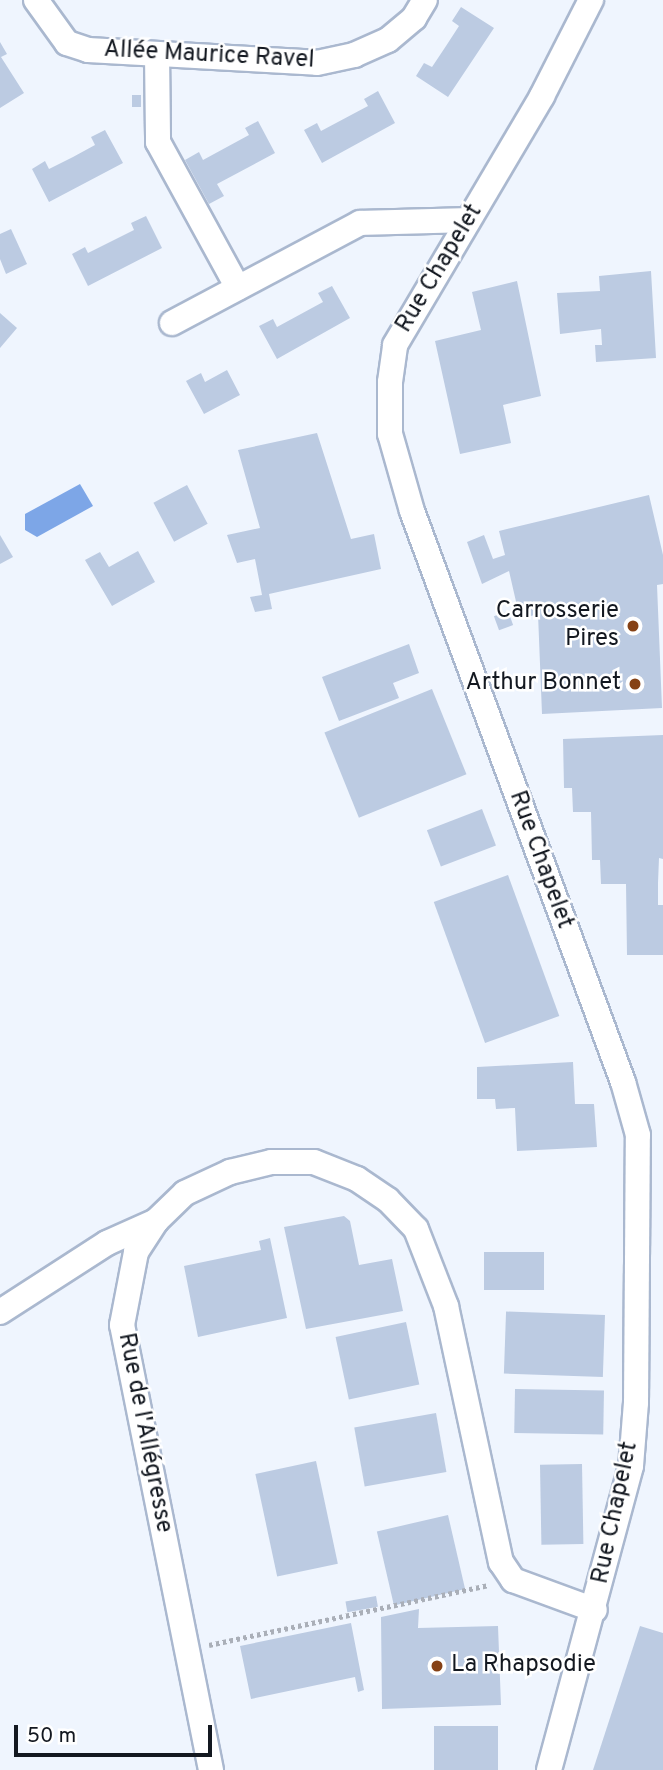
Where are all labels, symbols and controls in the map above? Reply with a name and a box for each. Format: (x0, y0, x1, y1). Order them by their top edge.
street label: Allée Maurice Ravel (103, 36, 315, 76)
street label: Rue Chapelet (390, 200, 490, 338)
place label: Carrosserie Pires (496, 598, 619, 654)
marker: Carrosserie Pires (625, 618, 641, 634)
place label: Arthur Bonnet (466, 670, 621, 698)
marker: Arthur Bonnet (627, 676, 643, 692)
street label: Rue Chapelet (502, 787, 578, 933)
street label: Rue de l'Allégresse (110, 1331, 178, 1535)
street label: Rue Chapelet (587, 1439, 645, 1587)
place label: La Rhapsodie (451, 1652, 596, 1680)
marker: La Rhapsodie (429, 1658, 445, 1674)
scale bar (18, 1710, 215, 1754)
text: 50 m (27, 1723, 76, 1750)

